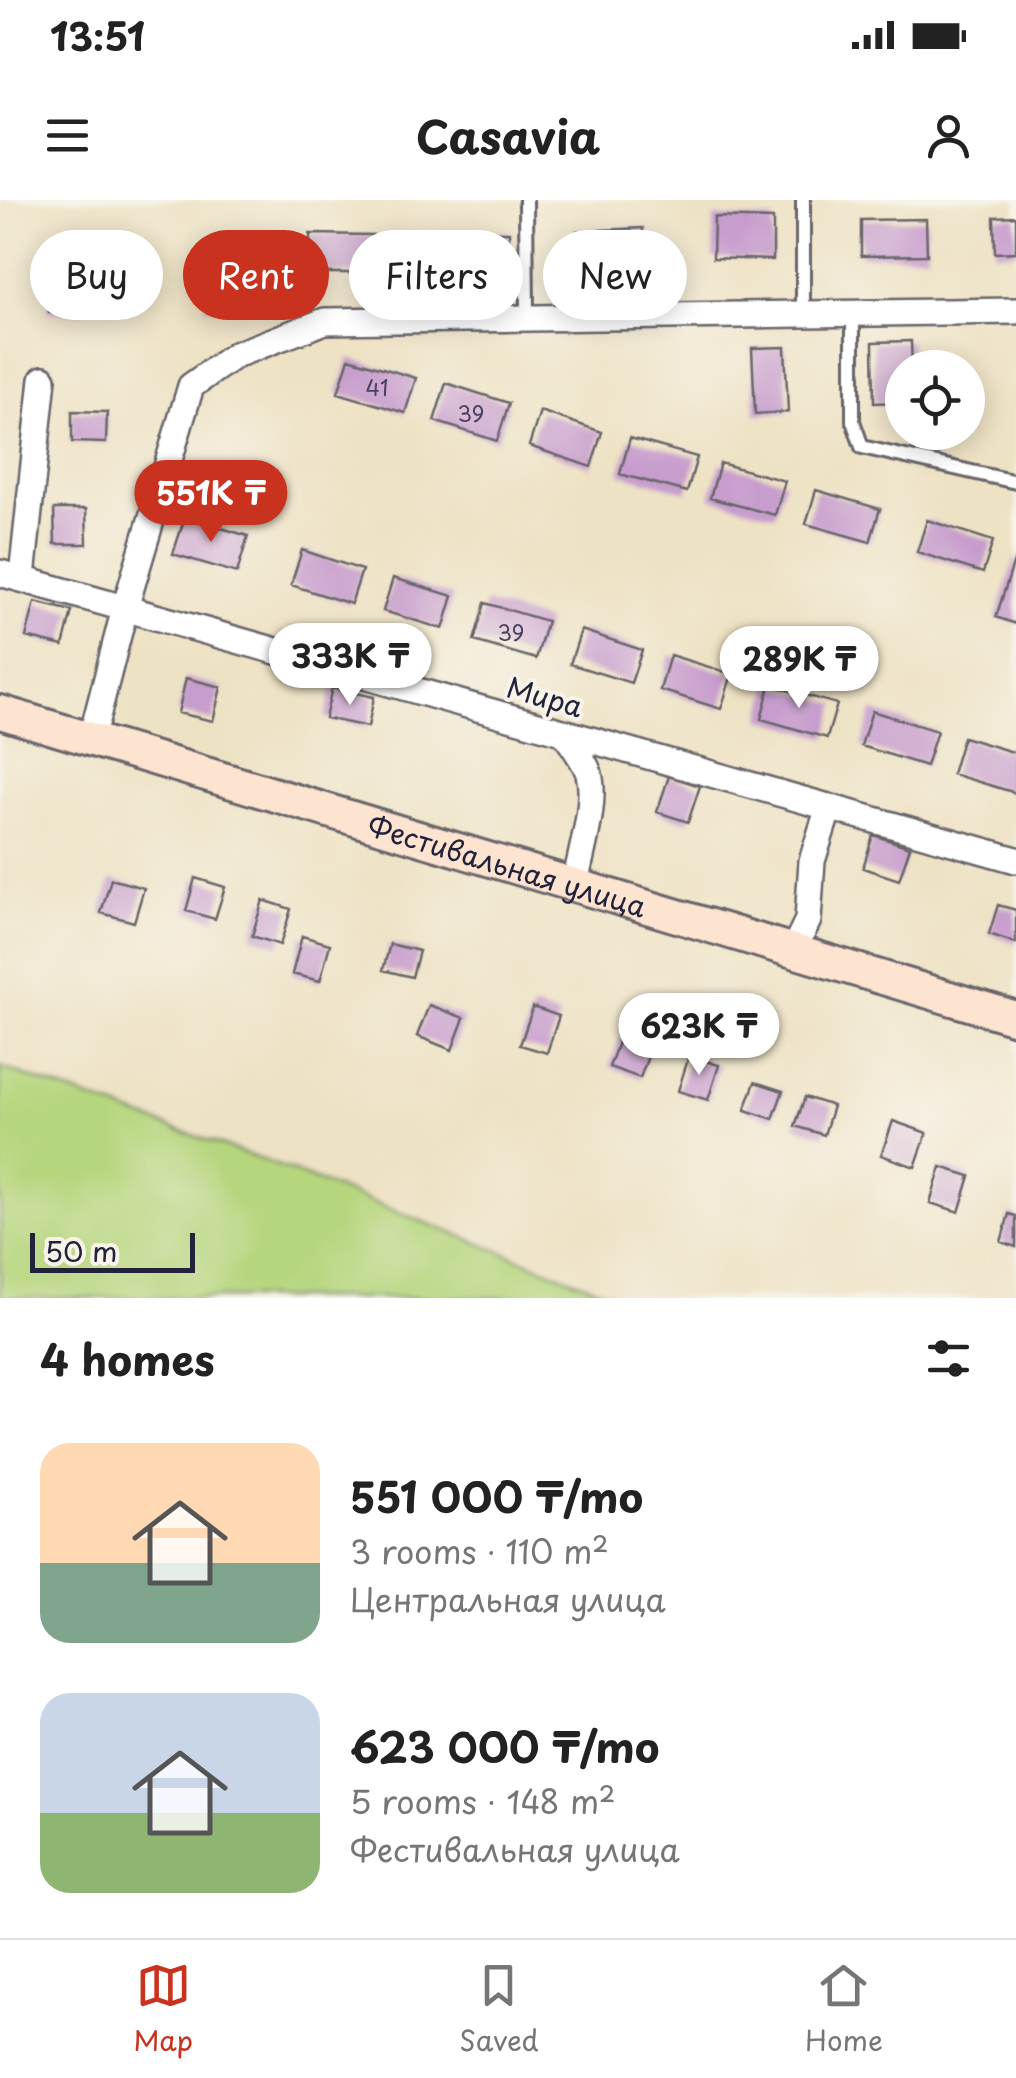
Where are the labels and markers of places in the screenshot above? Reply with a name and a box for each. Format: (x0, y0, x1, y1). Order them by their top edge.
pin: 551K ₸ (130, 460, 292, 545)
pin: 333K ₸ (269, 623, 431, 708)
pin: 289K ₸ (718, 626, 880, 711)
pin: 623K ₸ (618, 993, 780, 1078)

